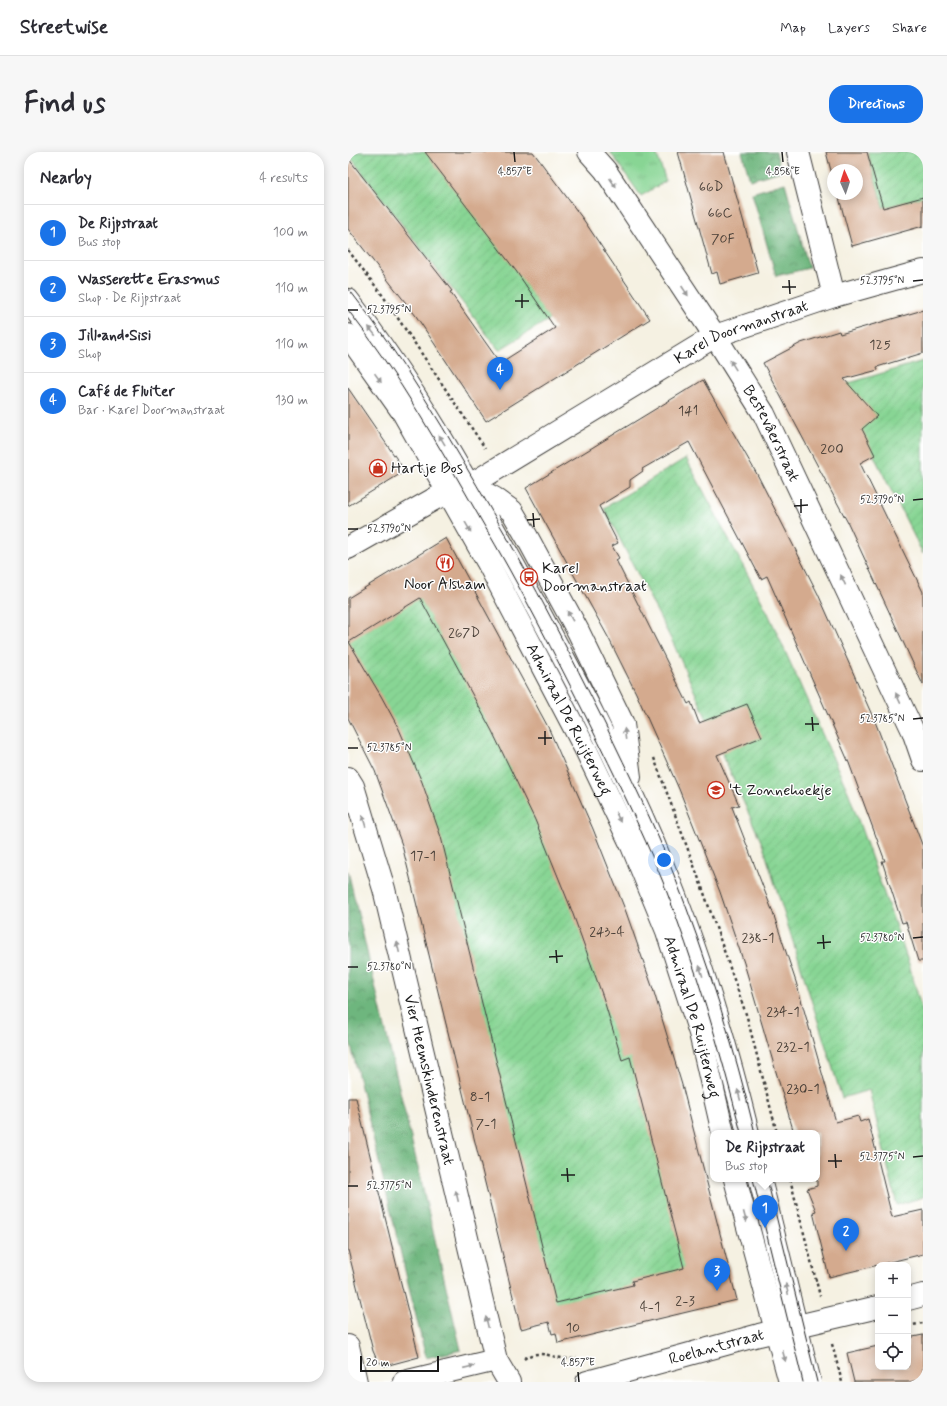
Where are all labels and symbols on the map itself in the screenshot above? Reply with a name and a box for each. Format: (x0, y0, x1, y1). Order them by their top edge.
north arrow (827, 164, 863, 200)
text: 4.857°E (498, 165, 532, 179)
text: 4.858°E (766, 165, 800, 179)
one-way arrow (609, 178, 617, 188)
house number: 66D (699, 178, 723, 196)
house number: 66C (708, 204, 732, 222)
house number: 70F (711, 230, 735, 248)
text: 52.3795°N (860, 274, 905, 288)
one-way arrow (681, 286, 689, 296)
street label: Karel Doormanstraat (670, 295, 811, 369)
text: 52.3795°N (367, 303, 412, 317)
one-way arrow (368, 325, 376, 336)
house number: 125 (869, 336, 891, 354)
pin: 4 (487, 357, 513, 390)
one-way arrow (729, 359, 737, 370)
one-way arrow (374, 373, 382, 383)
street label: Bestevâerstraat (738, 381, 805, 485)
house number: 141 (678, 402, 698, 420)
one-way arrow (439, 434, 446, 446)
house number: 200 (820, 440, 844, 458)
shop icon: Hartje Bos (368, 458, 388, 478)
place label: Hartje Bos (391, 458, 463, 479)
text: 52.3790°N (860, 493, 904, 507)
one-way arrow (465, 521, 472, 533)
text: 52.3790°N (367, 522, 411, 536)
restaurant icon: Noor Alsham (435, 553, 455, 573)
place label: Karel Doormanstraat (542, 558, 647, 597)
bus stop icon: Karel Doormanstraat (519, 567, 539, 587)
place label: Noor Alsham (404, 574, 486, 595)
one-way arrow (840, 574, 846, 586)
one-way arrow (567, 610, 574, 622)
house number: 267D (448, 624, 480, 642)
street label: Admiraal De Ruijterweg (521, 640, 617, 799)
one-way arrow (895, 692, 901, 703)
text: 52.3785°N (860, 712, 905, 726)
one-way arrow (621, 728, 628, 740)
text: 52.3785°N (367, 741, 412, 755)
school or university icon: 't Zonnehoekje (706, 780, 726, 800)
place label: 't Zonnehoekje (729, 780, 832, 801)
one-way arrow (615, 811, 621, 822)
one-way arrow (360, 815, 366, 827)
house number: 17-1 (410, 847, 436, 865)
your location (654, 850, 674, 870)
house number: 243-4 (589, 923, 625, 941)
house number: 238-1 (742, 929, 774, 947)
text: 52.3780°N (860, 931, 904, 945)
street label: Admiraal De Ruijterweg (659, 933, 725, 1100)
one-way arrow (395, 940, 401, 953)
text: 52.3780°N (367, 960, 411, 974)
one-way arrow (698, 964, 704, 976)
street label: Vier Heemskinderenstraat (399, 992, 460, 1167)
house number: 234-1 (766, 1003, 800, 1021)
house number: 232-1 (776, 1038, 810, 1056)
house number: 230-1 (786, 1080, 820, 1098)
house number: 8-1 (470, 1088, 490, 1106)
one-way arrow (736, 1089, 742, 1101)
house number: 7-1 (475, 1115, 497, 1133)
text: 52.3775°N (860, 1150, 905, 1164)
text: 52.3775°N (367, 1179, 412, 1193)
one-way arrow (454, 1189, 460, 1202)
pin: 1 (752, 1195, 778, 1228)
one-way arrow (742, 1211, 748, 1223)
pin: 2 (833, 1218, 859, 1251)
pin: 3 (704, 1258, 730, 1291)
one-way arrow (783, 1282, 789, 1295)
house number: 2-3 (675, 1292, 695, 1310)
house number: 4-1 (640, 1298, 660, 1316)
one-way arrow (484, 1316, 490, 1328)
house number: 10 (566, 1319, 580, 1337)
street label: Roelantstraat (666, 1324, 766, 1370)
one-way arrow (781, 1350, 787, 1363)
scale bar (360, 1354, 439, 1373)
text: 4.857°E (561, 1356, 595, 1370)
one-way arrow (463, 1363, 475, 1369)

